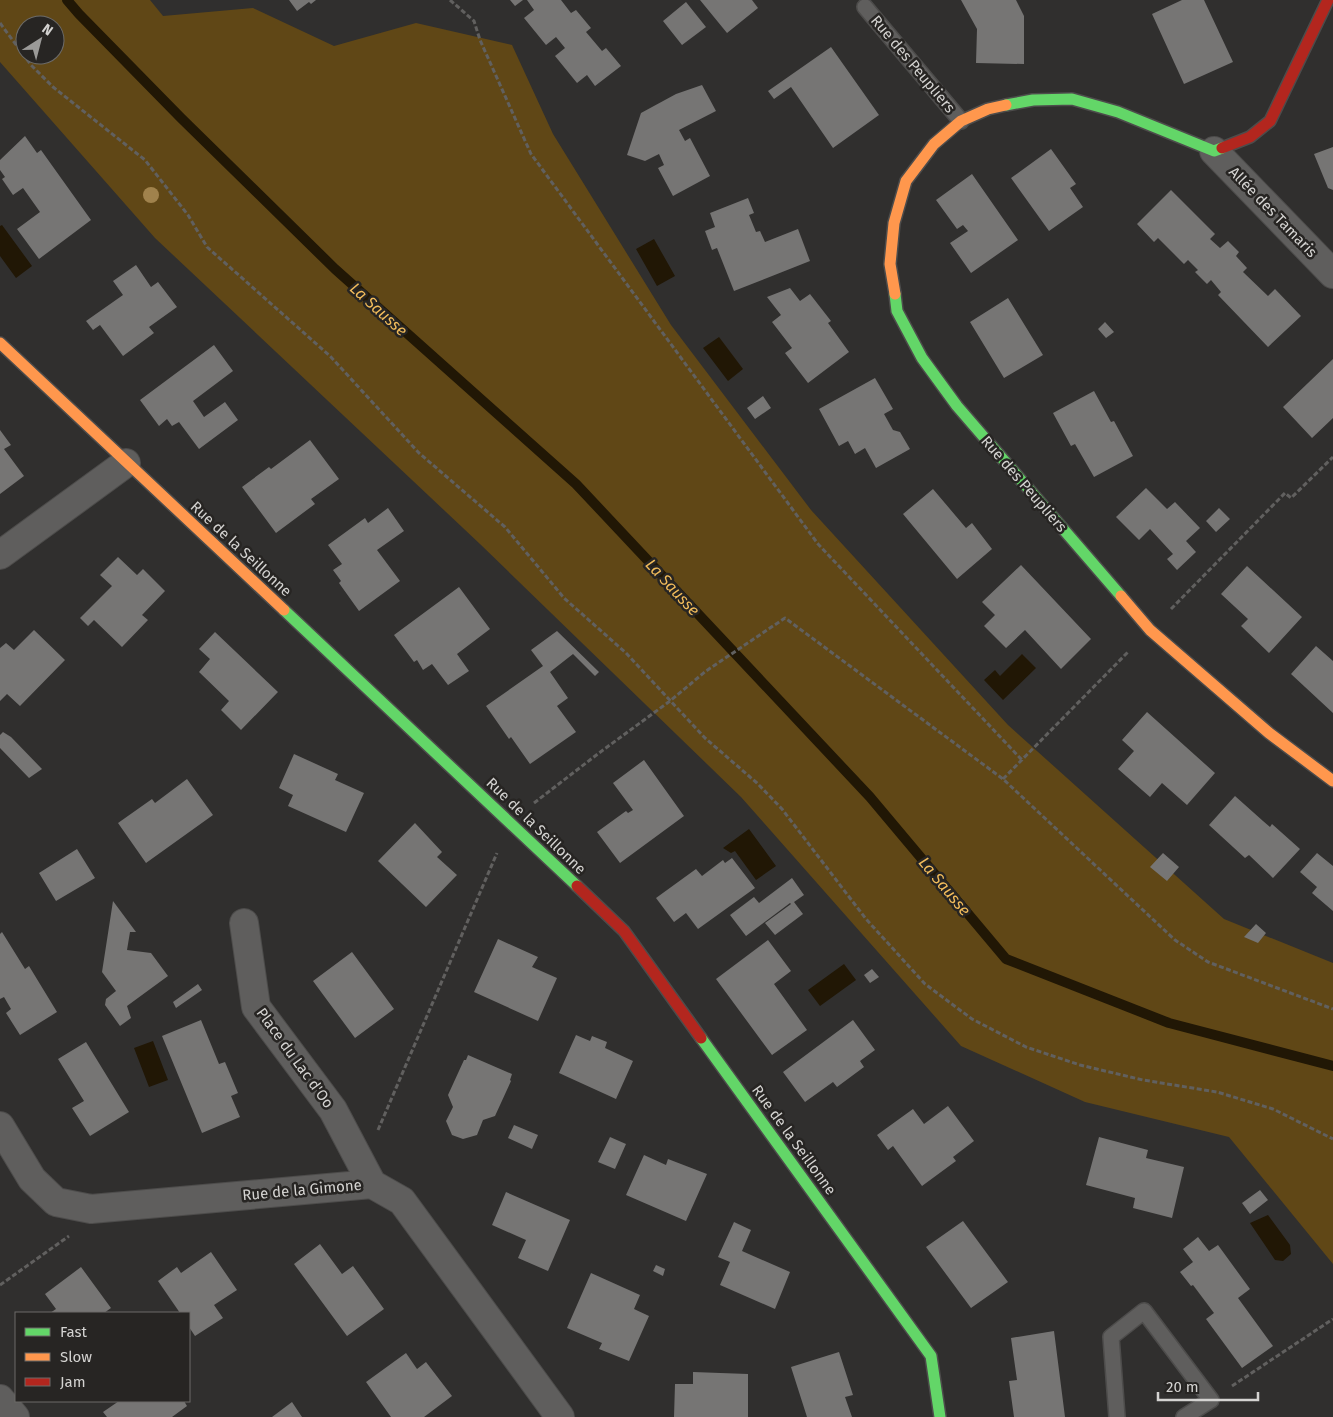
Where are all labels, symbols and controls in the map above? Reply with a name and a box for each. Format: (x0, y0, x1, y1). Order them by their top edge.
street label: Rue des Peupliers (867, 12, 959, 116)
north arrow (15, 15, 65, 65)
text: N (39, 20, 56, 39)
street label: Allée des Tamaris (1225, 163, 1321, 261)
water label: La Sausse (346, 279, 411, 340)
street label: Rue des Peupliers (977, 432, 1071, 536)
street label: Rue de la Seillonne (187, 498, 295, 600)
water label: La Sausse (642, 555, 704, 620)
street label: Rue de la Seillonne (483, 774, 589, 878)
water label: La Sausse (915, 853, 975, 919)
street label: Place du Lac d'Oo (253, 1004, 337, 1112)
street label: Rue de la Seillonne (748, 1082, 840, 1198)
street label: Rue de la Gimone (242, 1176, 362, 1204)
legend (15, 1312, 190, 1402)
text: Fast (60, 1323, 87, 1341)
text: Slow (60, 1348, 92, 1366)
scale bar (1158, 1370, 1258, 1402)
text: Jam (60, 1373, 86, 1391)
text: 20 m (1166, 1378, 1199, 1396)

